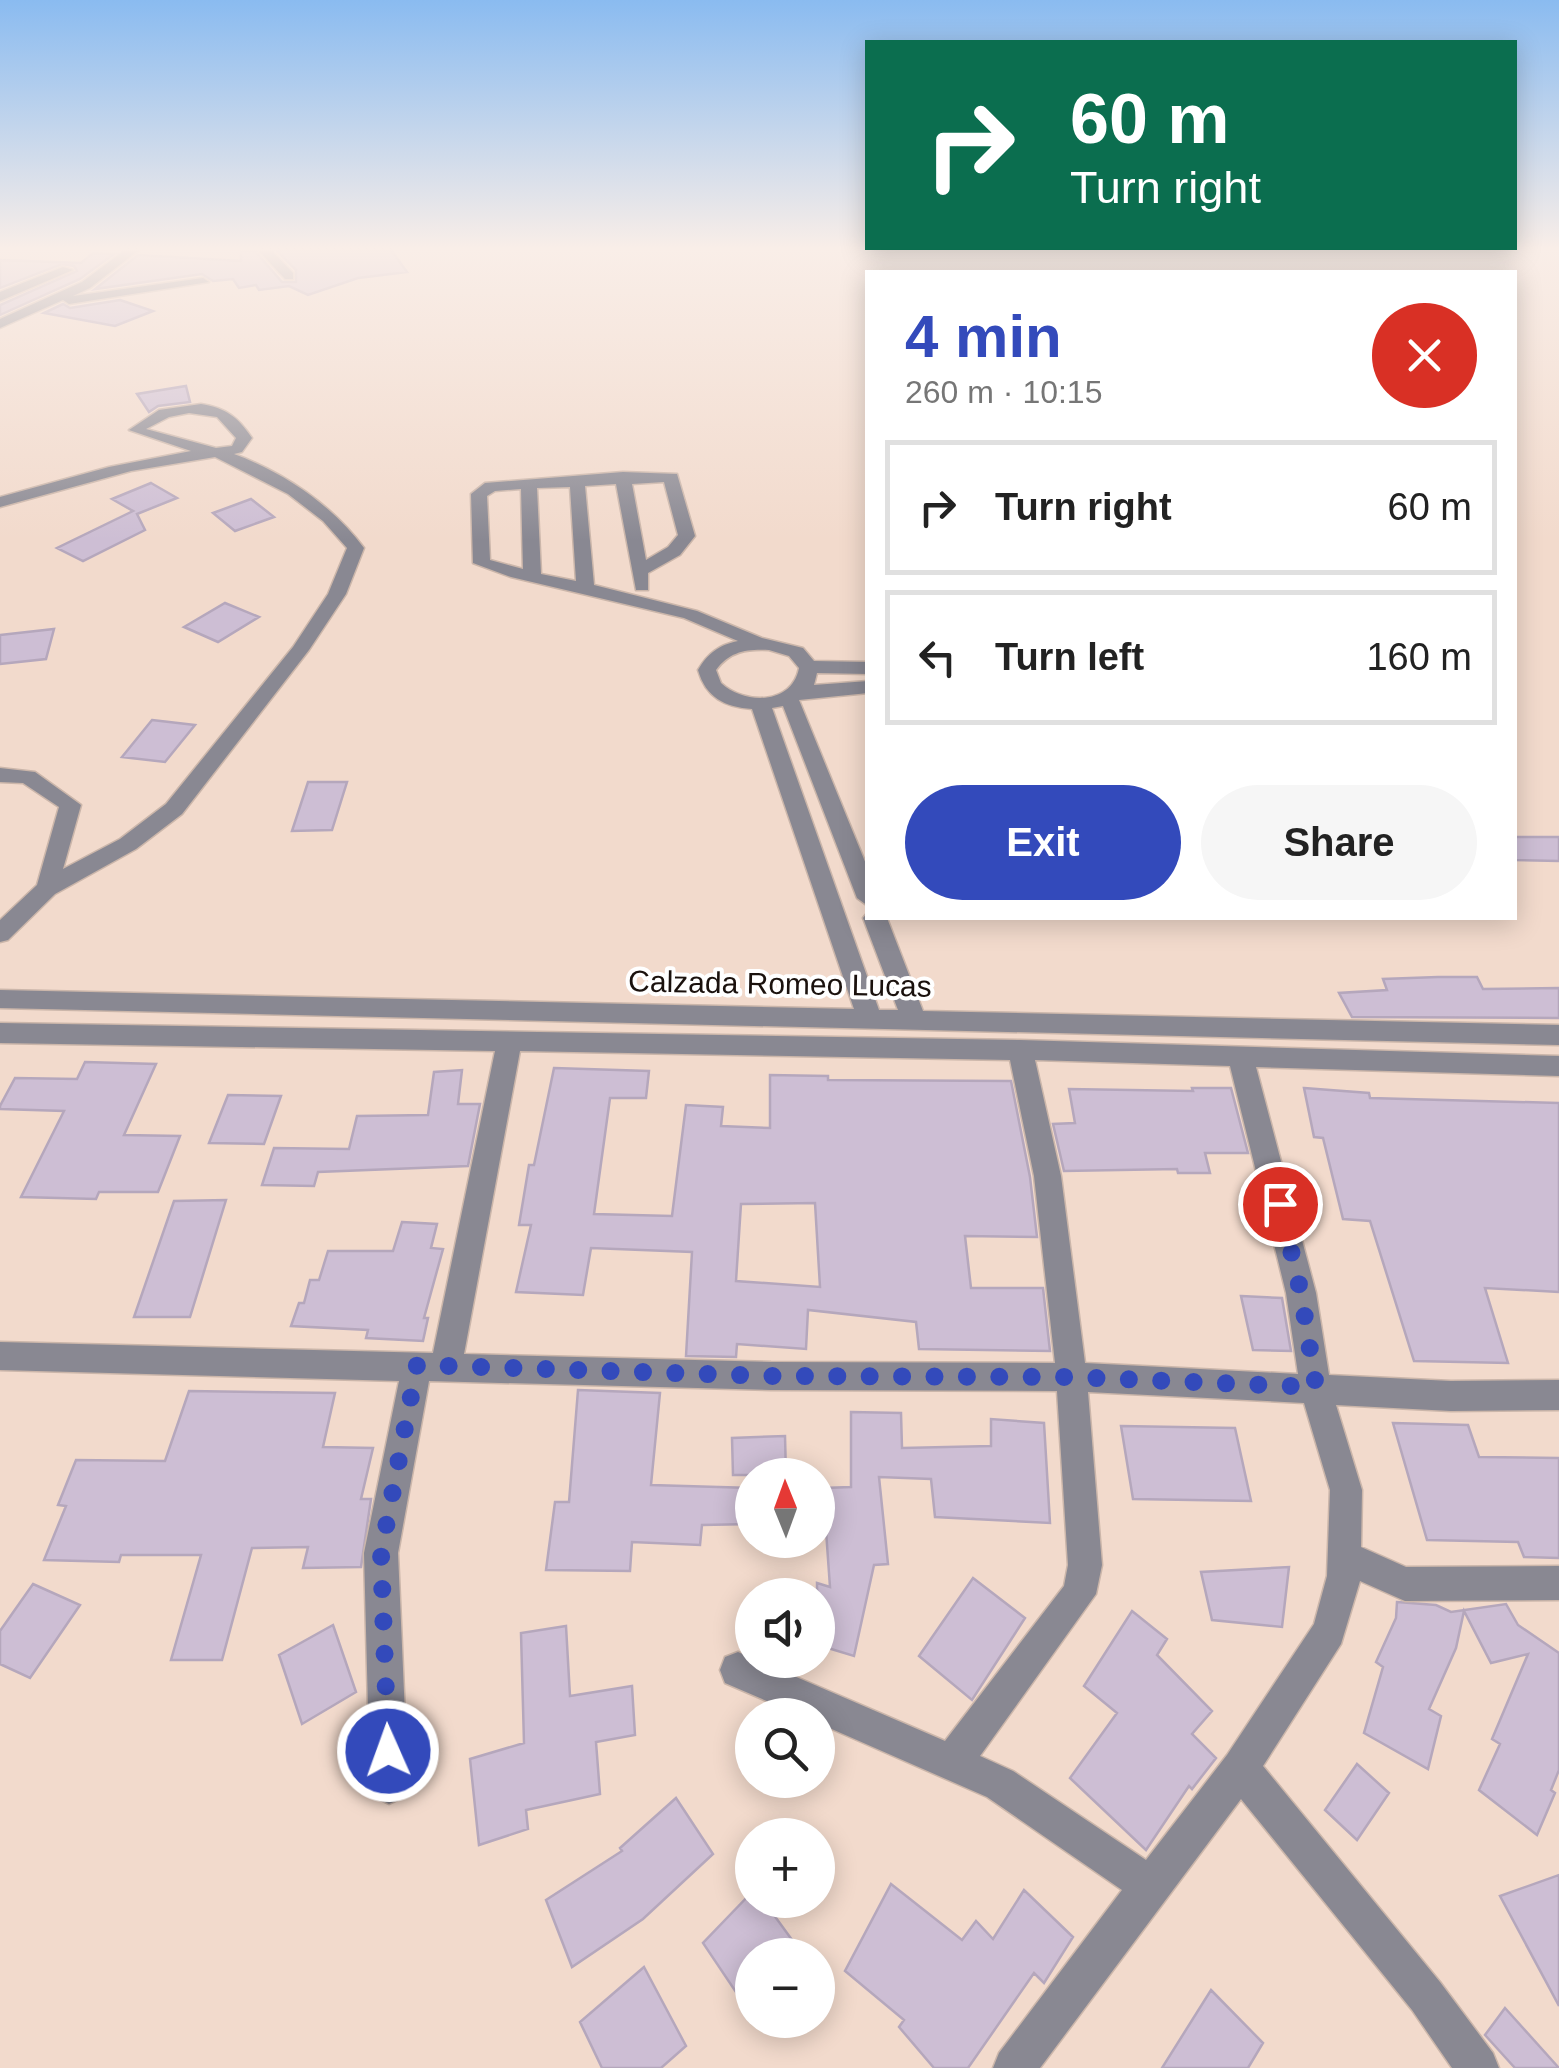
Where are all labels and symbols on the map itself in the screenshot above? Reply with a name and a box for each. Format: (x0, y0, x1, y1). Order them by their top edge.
street label: Calzada Romeo Lucas (628, 964, 932, 1003)
pin (1238, 1162, 1323, 1247)
north arrow (735, 1458, 835, 1558)
position arrow (336, 1699, 440, 1803)

